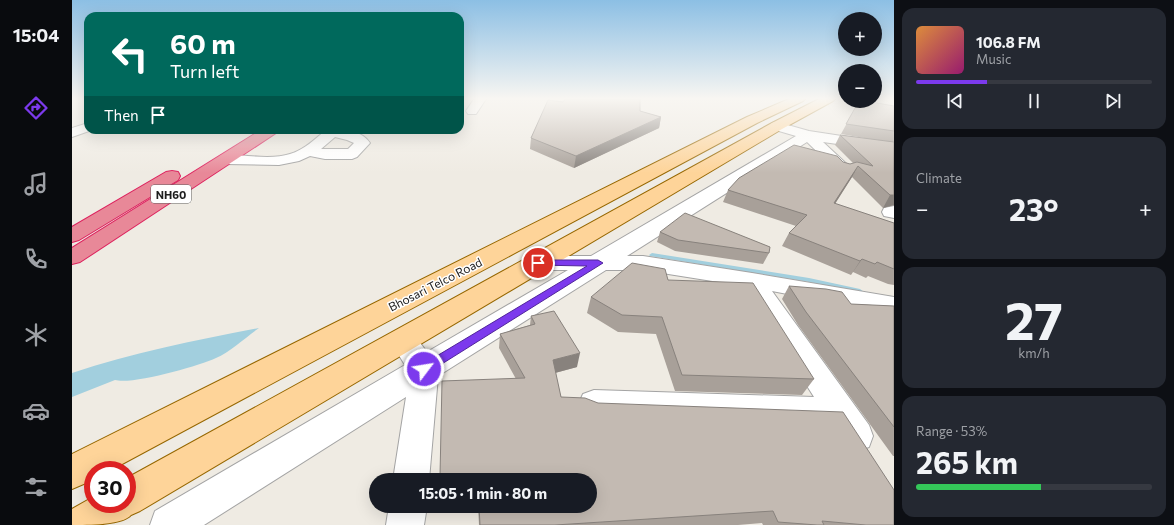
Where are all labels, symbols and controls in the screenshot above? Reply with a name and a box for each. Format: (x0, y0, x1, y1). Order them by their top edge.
map controls (838, 12, 882, 108)
button: + (838, 12, 882, 56)
text: 15:04 (13, 24, 59, 46)
text: 60 m (170, 26, 236, 60)
icon: left (104, 28, 156, 80)
text: 106.8 FM (976, 33, 1041, 51)
text: Music (976, 51, 1011, 67)
text: Turn left (170, 60, 239, 82)
button: − (838, 64, 882, 108)
icon: previous (944, 90, 966, 112)
icon: pause (1023, 90, 1045, 112)
icon: next (1102, 90, 1124, 112)
icon: directions (22, 94, 50, 122)
icon: arrive (147, 104, 169, 126)
text: Then (104, 106, 139, 124)
icon: music (22, 170, 50, 198)
text: Climate (916, 170, 962, 186)
road number: NH60 (151, 185, 191, 203)
text: 23° (1009, 190, 1059, 227)
text: − (916, 195, 929, 222)
text: + (1139, 195, 1152, 222)
icon: phone (22, 245, 50, 273)
pin (521, 246, 555, 280)
icon: arrive (527, 252, 549, 274)
street label: Bhosari Telco Road (386, 254, 484, 314)
text: 27 (1005, 287, 1063, 351)
icon: climate (22, 321, 50, 349)
text: km/h (1018, 345, 1050, 361)
position arrow (403, 348, 445, 390)
icon: car (22, 397, 50, 425)
text: Range · 53% (916, 423, 987, 439)
text: 265 km (916, 443, 1018, 480)
speed limit sign: 30 (84, 461, 136, 513)
icon: filters (22, 473, 50, 501)
text: 15:05 · 1 min · 80 m (419, 484, 547, 502)

